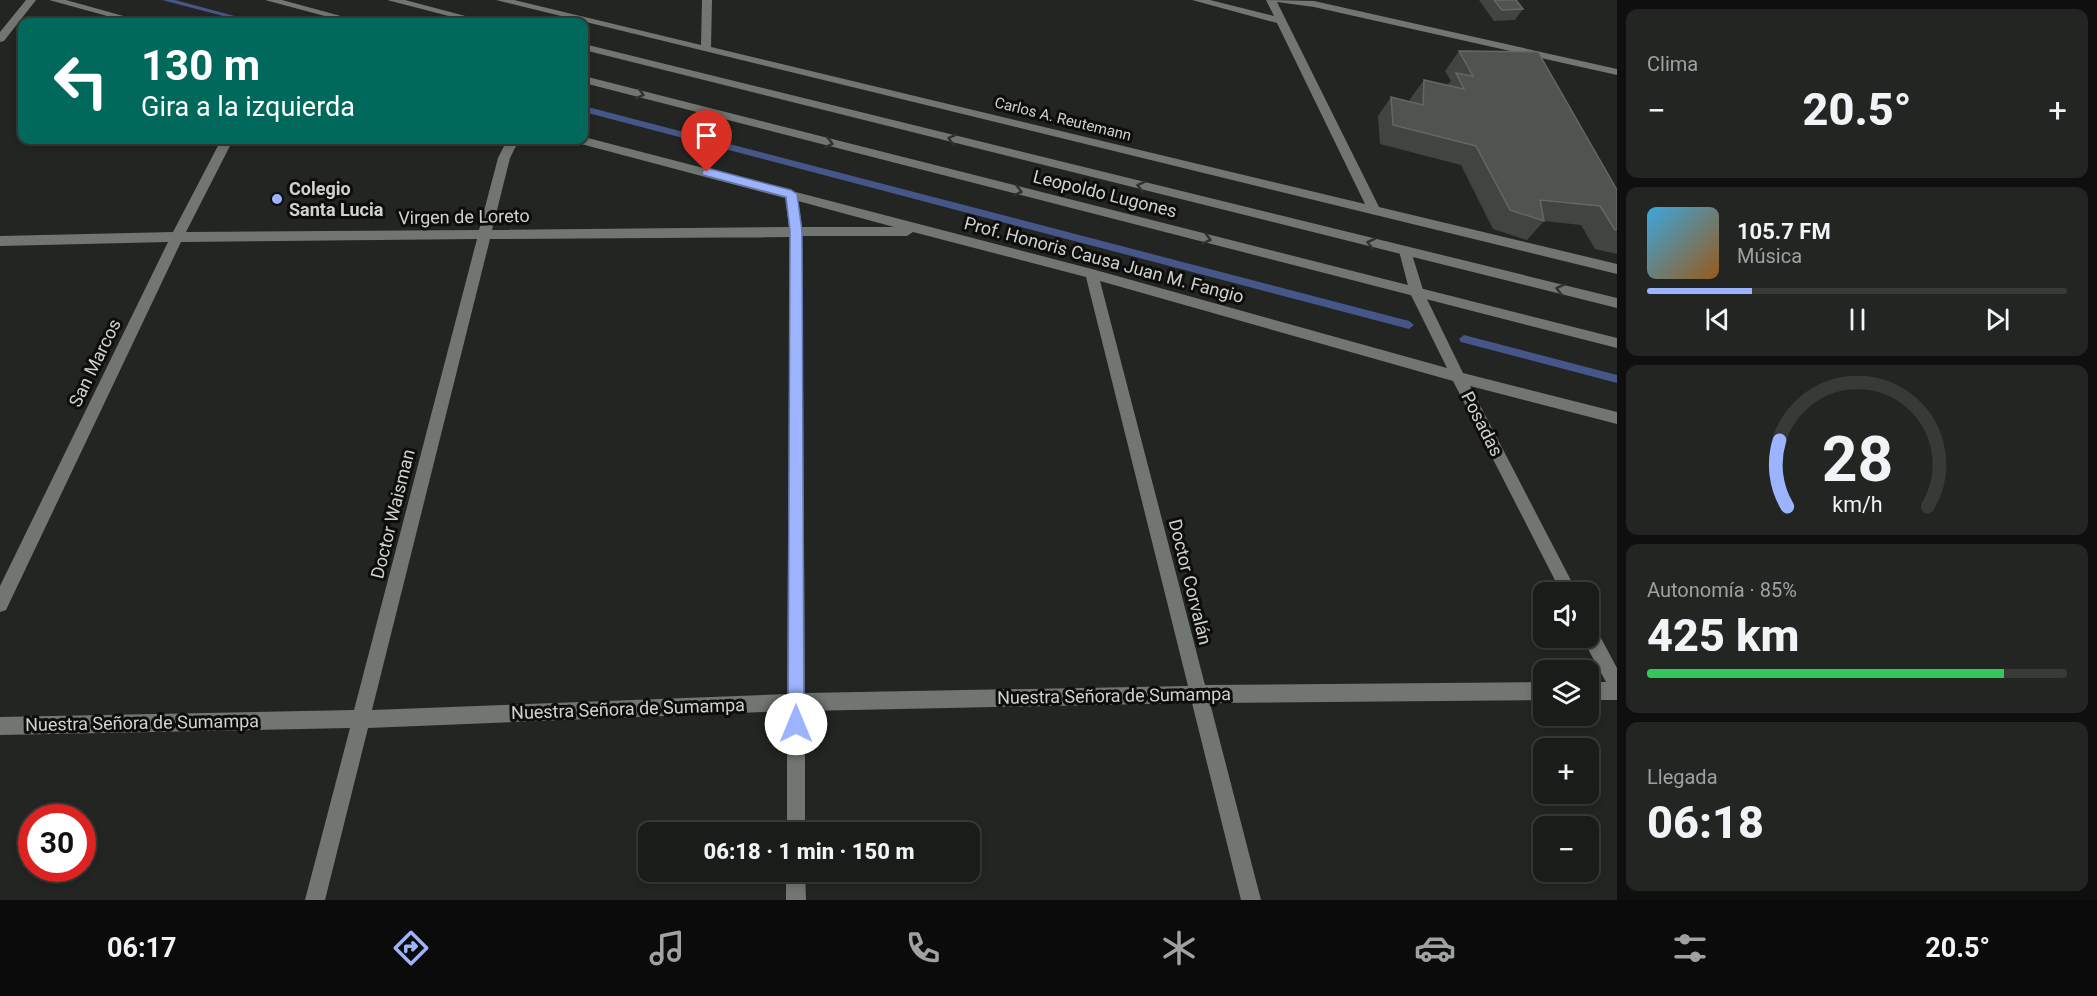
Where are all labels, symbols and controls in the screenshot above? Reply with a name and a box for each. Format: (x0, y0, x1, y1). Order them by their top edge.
text: 130 m (141, 41, 260, 90)
icon: left (42, 42, 120, 120)
text: Clima (1647, 52, 1698, 76)
text: 20.5° (1803, 83, 1912, 136)
one-way arrow (635, 87, 645, 100)
text: Gira a la izquierda (141, 91, 355, 123)
text: − (1647, 91, 1666, 130)
text: + (2048, 91, 2067, 130)
street label: Carlos A. Reutemann (993, 93, 1133, 145)
pin (681, 110, 732, 172)
icon: arrive (690, 119, 723, 152)
one-way arrow (947, 133, 957, 146)
one-way arrow (824, 135, 834, 148)
street label: Leopoldo Lugones (1031, 165, 1179, 222)
place label: Colegio Santa Lucia (289, 178, 384, 220)
one-way arrow (1136, 180, 1146, 193)
one-way arrow (1013, 183, 1023, 196)
marker: Colegio Santa Lucia (270, 192, 284, 206)
street label: Virgen de Loreto (398, 205, 530, 228)
street label: Prof. Honoris Causa Juan M. Fangio (962, 212, 1246, 307)
text: 105.7 FM (1737, 219, 1831, 244)
one-way arrow (1201, 232, 1212, 244)
one-way arrow (1366, 237, 1376, 250)
text: Música (1737, 244, 1802, 268)
one-way arrow (1555, 284, 1565, 297)
icon: previous (1701, 303, 1734, 336)
icon: pause (1841, 303, 1874, 336)
icon: next (1981, 303, 2014, 336)
street label: San Marcos (64, 315, 125, 410)
street label: Posadas (1457, 388, 1508, 460)
text: 28 (1821, 423, 1893, 496)
street label: Doctor Waisman (366, 447, 419, 581)
text: km/h (1832, 492, 1882, 517)
street label: Doctor Corvalán (1165, 517, 1216, 647)
text: Autonomía · 85% (1647, 578, 1797, 602)
map controls (1533, 582, 1599, 882)
button: sound (1533, 582, 1599, 648)
text: 425 km (1647, 609, 1799, 662)
button: layers (1533, 660, 1599, 726)
street label: Nuestra Señora de Sumampa (997, 683, 1231, 708)
position arrow (764, 692, 828, 756)
street label: Nuestra Señora de Sumampa (511, 694, 745, 723)
street label: Nuestra Señora de Sumampa (25, 710, 259, 735)
button: + (1533, 738, 1599, 804)
text: Llegada (1647, 765, 1718, 789)
text: 06:18 (1647, 796, 1764, 849)
speed limit sign: 30 (18, 804, 96, 882)
button: − (1533, 816, 1599, 882)
text: 06:18 · 1 min · 150 m (704, 839, 914, 864)
icon: directions (390, 927, 432, 969)
icon: music (646, 927, 688, 969)
icon: phone (902, 927, 944, 969)
icon: climate (1158, 927, 1200, 969)
icon: car (1414, 927, 1456, 969)
icon: filters (1669, 927, 1711, 969)
text: 06:17 (107, 932, 176, 964)
text: 20.5° (1925, 932, 1990, 964)

